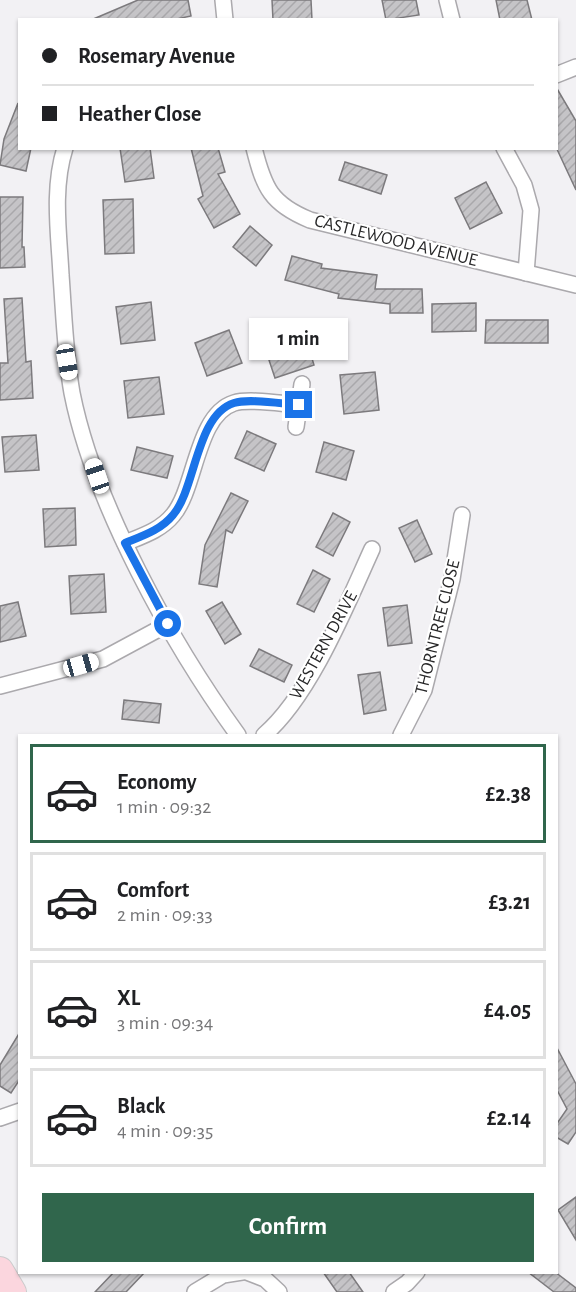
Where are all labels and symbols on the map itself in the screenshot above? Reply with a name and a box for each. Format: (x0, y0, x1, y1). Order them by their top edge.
street label: CASTLEWOOD AVENUE (312, 212, 479, 270)
callout: 1 min (250, 318, 348, 360)
car (55, 343, 79, 381)
route end (285, 391, 312, 418)
car (83, 456, 111, 496)
street label: THORNTREE CLOSE (413, 558, 464, 696)
street label: WESTERN DRIVE (287, 588, 361, 703)
route start (154, 610, 181, 637)
car (61, 651, 101, 679)

